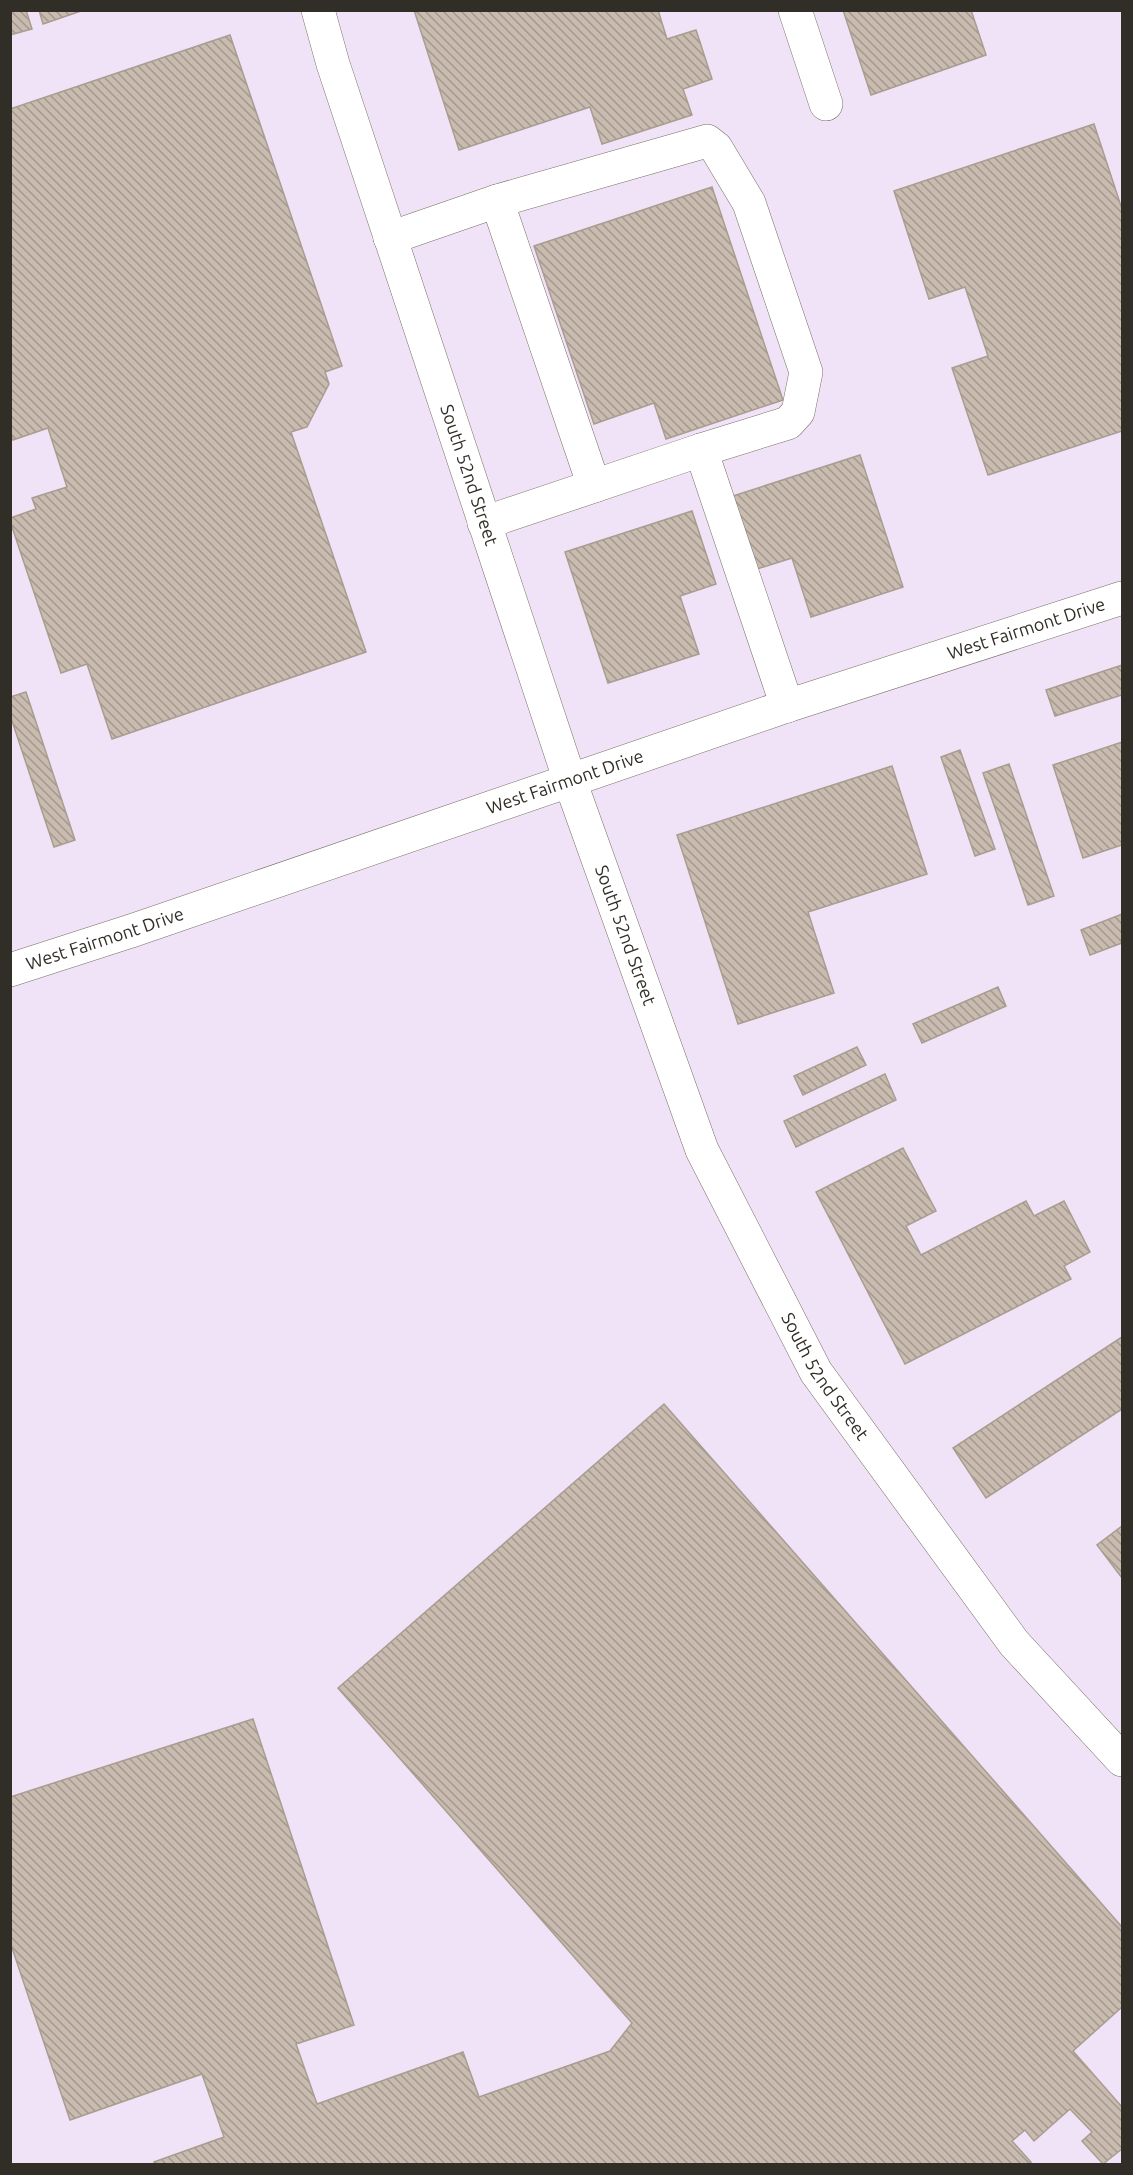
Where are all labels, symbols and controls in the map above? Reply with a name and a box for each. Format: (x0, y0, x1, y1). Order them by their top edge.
street label: South 52nd Street (437, 402, 502, 548)
street label: West Fairmont Drive (944, 593, 1107, 663)
street label: West Fairmont Drive (484, 745, 646, 817)
street label: South 52nd Street (592, 862, 660, 1008)
street label: West Fairmont Drive (23, 903, 186, 973)
street label: South 52nd Street (778, 1309, 873, 1444)

